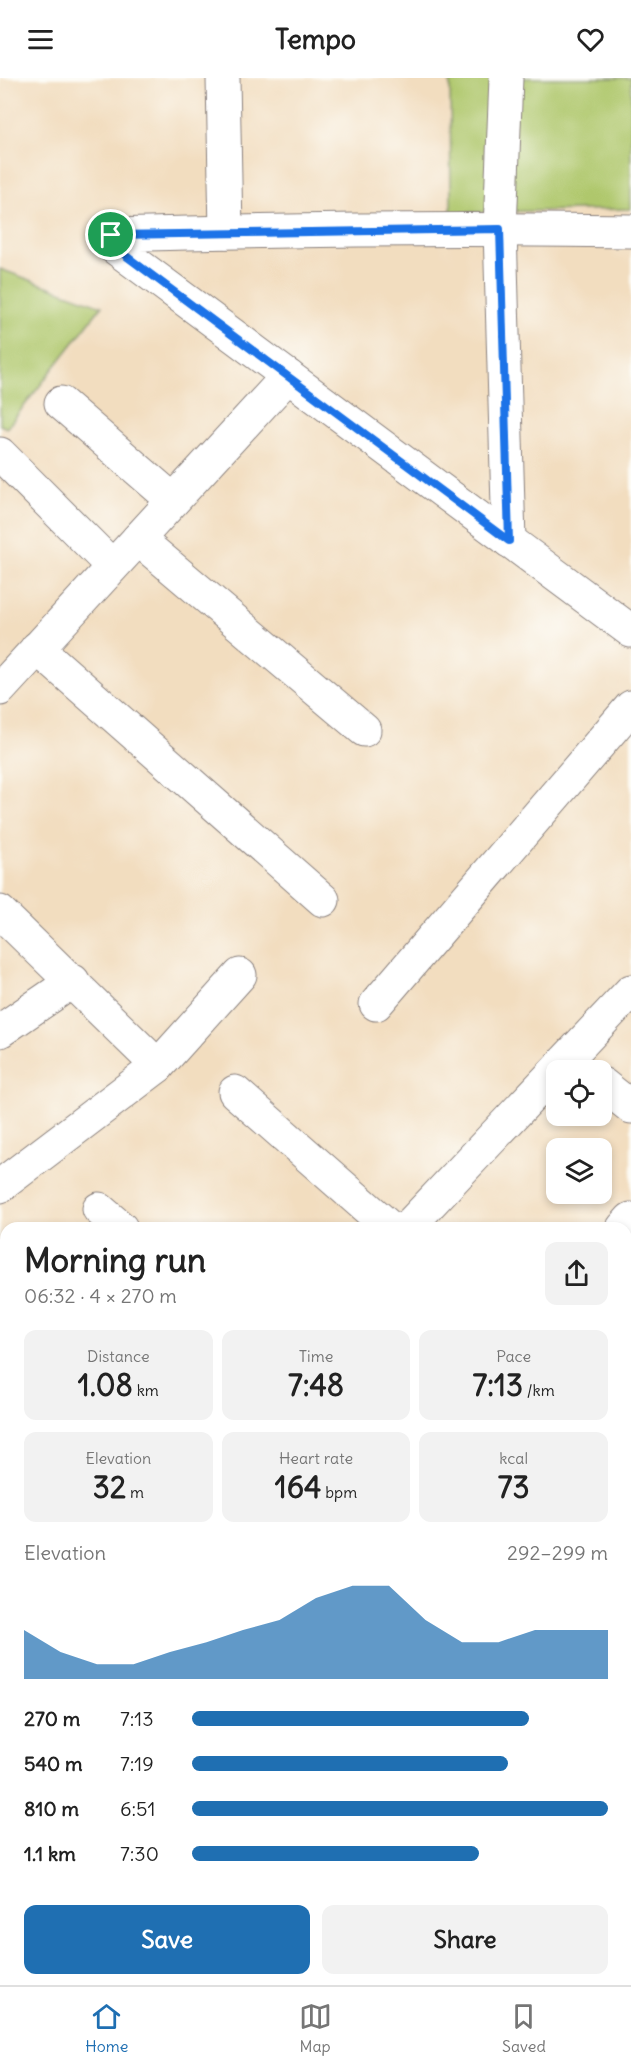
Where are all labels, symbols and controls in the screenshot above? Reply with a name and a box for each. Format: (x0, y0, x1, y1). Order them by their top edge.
text: Tempo (275, 22, 356, 56)
icon: menu (24, 23, 57, 56)
icon: heart (574, 23, 607, 56)
pin (85, 209, 136, 260)
icon: arrive (94, 218, 127, 251)
map controls (546, 1060, 612, 1204)
button: locate (546, 1060, 612, 1126)
button: layers (546, 1138, 612, 1204)
text: Morning run (24, 1239, 206, 1281)
button: share (545, 1242, 608, 1305)
text: 06:32 · 4 × 270 m (24, 1283, 177, 1308)
text: Distance (87, 1346, 150, 1366)
text: Time (299, 1346, 333, 1366)
text: Pace (496, 1346, 531, 1366)
text: 1.08 (78, 1366, 133, 1404)
text: 7:48 (288, 1366, 344, 1404)
text: 7:13 (473, 1366, 523, 1404)
text: km (133, 1380, 159, 1400)
text: /km (523, 1380, 555, 1400)
text: Elevation (85, 1448, 151, 1468)
text: Heart rate (279, 1448, 353, 1468)
text: kcal (499, 1448, 528, 1468)
text: 32 (93, 1468, 126, 1506)
text: 164 (275, 1468, 321, 1506)
text: 73 (498, 1468, 530, 1506)
text: m (126, 1482, 144, 1502)
text: bpm (321, 1482, 357, 1502)
text: Elevation (24, 1540, 106, 1565)
text: 292–299 m (507, 1540, 608, 1565)
text: 270 m (24, 1706, 80, 1731)
text: 7:13 (120, 1706, 154, 1731)
text: 540 m (24, 1751, 83, 1776)
text: 7:19 (120, 1751, 154, 1776)
text: 810 m (24, 1796, 79, 1821)
text: 6:51 (120, 1796, 156, 1821)
text: 1.1 km (24, 1841, 76, 1866)
text: 7:30 (120, 1841, 159, 1866)
button: Save (24, 1905, 310, 1974)
button: Share (322, 1905, 608, 1974)
tab: Home (85, 2000, 128, 2056)
tab: Map (299, 2000, 332, 2056)
tab: Saved (502, 2000, 546, 2056)

